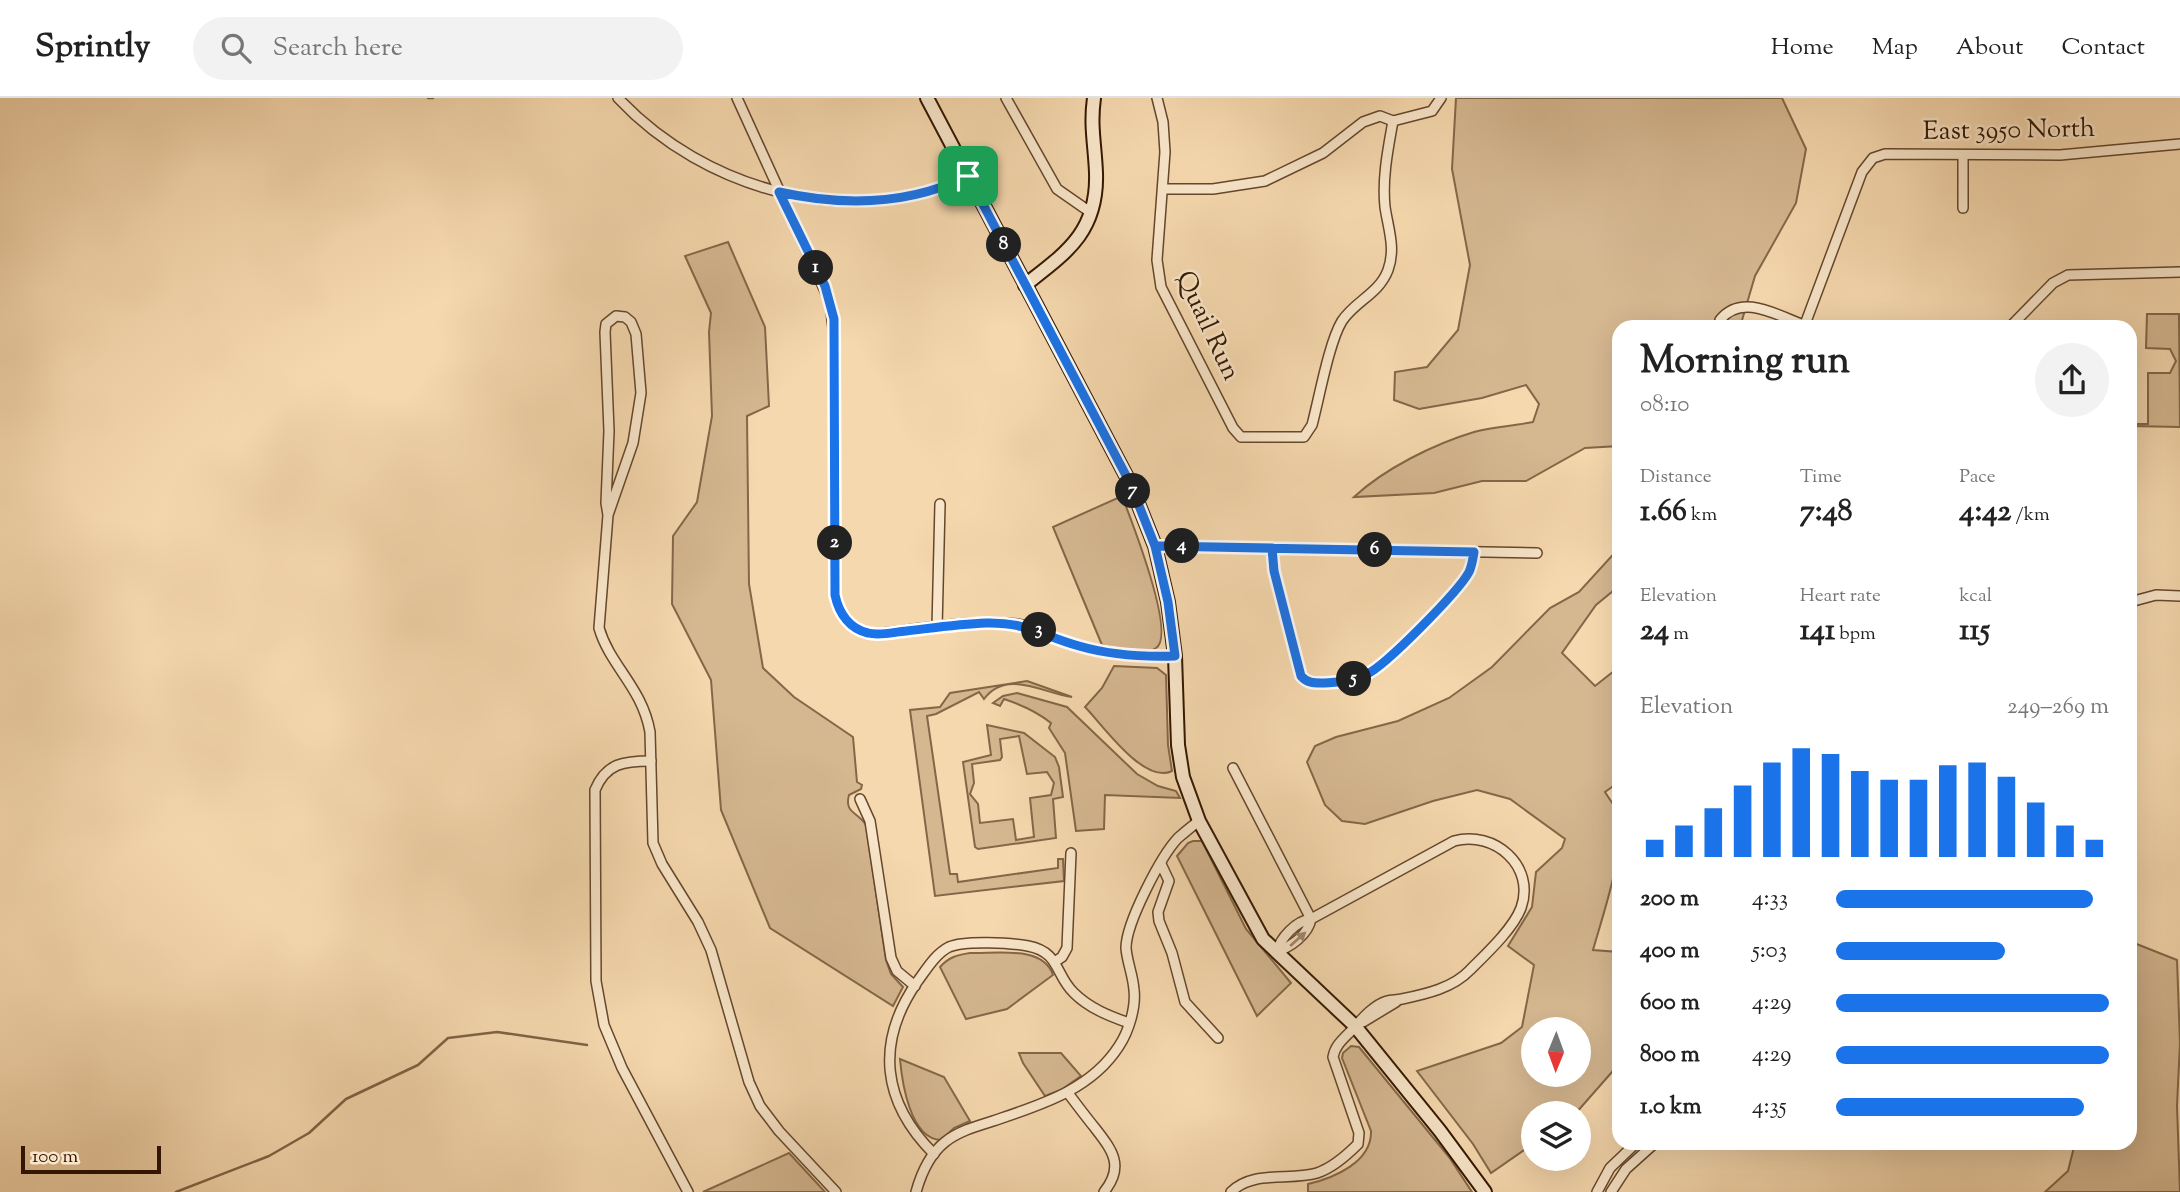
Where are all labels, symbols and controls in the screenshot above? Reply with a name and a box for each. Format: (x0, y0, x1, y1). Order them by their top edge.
search box (193, 17, 683, 80)
text: Sprintly (35, 24, 151, 72)
icon: search (217, 29, 255, 67)
text: Search here (273, 30, 403, 67)
text: Home (1771, 31, 1834, 65)
text: Map (1872, 31, 1918, 65)
text: About (1956, 31, 2023, 65)
text: Contact (2061, 31, 2145, 65)
street label: East 3950 North (1923, 111, 2095, 151)
pin (938, 146, 998, 206)
icon: arrive (949, 157, 987, 195)
pin: 8 (986, 228, 1021, 262)
text: 8 (999, 231, 1008, 258)
pin: 1 (798, 250, 834, 286)
text: 1 (812, 254, 819, 281)
street label: Quail Run (1165, 265, 1249, 387)
text: Morning run (1640, 336, 1850, 390)
button: share (2035, 343, 2109, 417)
text: 08:10 (1640, 389, 1689, 422)
text: Distance (1640, 464, 1712, 491)
text: Time (1800, 464, 1842, 491)
text: Pace (1959, 464, 1996, 491)
pin: 7 (1116, 474, 1150, 508)
text: 7 (1128, 477, 1137, 504)
text: 1.66 (1640, 491, 1687, 534)
text: 7:48 (1800, 491, 1853, 534)
text: 4:42 (1959, 491, 2011, 534)
text: km (1687, 502, 1717, 529)
text: /km (2011, 502, 2050, 529)
pin: 2 (818, 526, 852, 560)
pin: 4 (1164, 528, 1200, 564)
text: 2 (830, 529, 839, 556)
text: 4 (1177, 532, 1186, 559)
pin: 6 (1358, 532, 1392, 568)
text: 6 (1370, 536, 1379, 563)
text: Elevation (1640, 583, 1717, 610)
text: Heart rate (1800, 583, 1881, 610)
text: kcal (1959, 583, 1992, 610)
text: 24 (1640, 610, 1669, 653)
text: 141 (1800, 610, 1835, 653)
text: 115 (1959, 610, 1990, 653)
pin: 3 (1021, 612, 1056, 648)
text: 3 (1035, 616, 1042, 643)
text: m (1669, 621, 1689, 648)
text: bpm (1835, 621, 1876, 648)
pin: 5 (1336, 662, 1372, 696)
text: 5 (1350, 665, 1357, 692)
text: Elevation (1640, 691, 1733, 724)
text: 249–269 m (2007, 691, 2109, 724)
text: 200 m (1640, 883, 1699, 916)
text: 4:33 (1752, 883, 1788, 916)
one-way arrow (1289, 931, 1306, 947)
text: 400 m (1640, 935, 1700, 968)
text: 5:03 (1752, 935, 1787, 968)
text: 600 m (1640, 987, 1700, 1020)
text: 4:29 (1752, 987, 1792, 1020)
north arrow (1521, 1017, 1591, 1087)
map controls (1521, 1017, 1591, 1171)
text: 800 m (1640, 1039, 1700, 1072)
text: 4:29 (1752, 1039, 1792, 1072)
text: 1.0 km (1640, 1091, 1702, 1124)
text: 4:35 (1752, 1091, 1787, 1124)
button: layers (1521, 1101, 1591, 1171)
scale bar (21, 1143, 161, 1175)
text: 100 m (32, 1144, 78, 1171)

